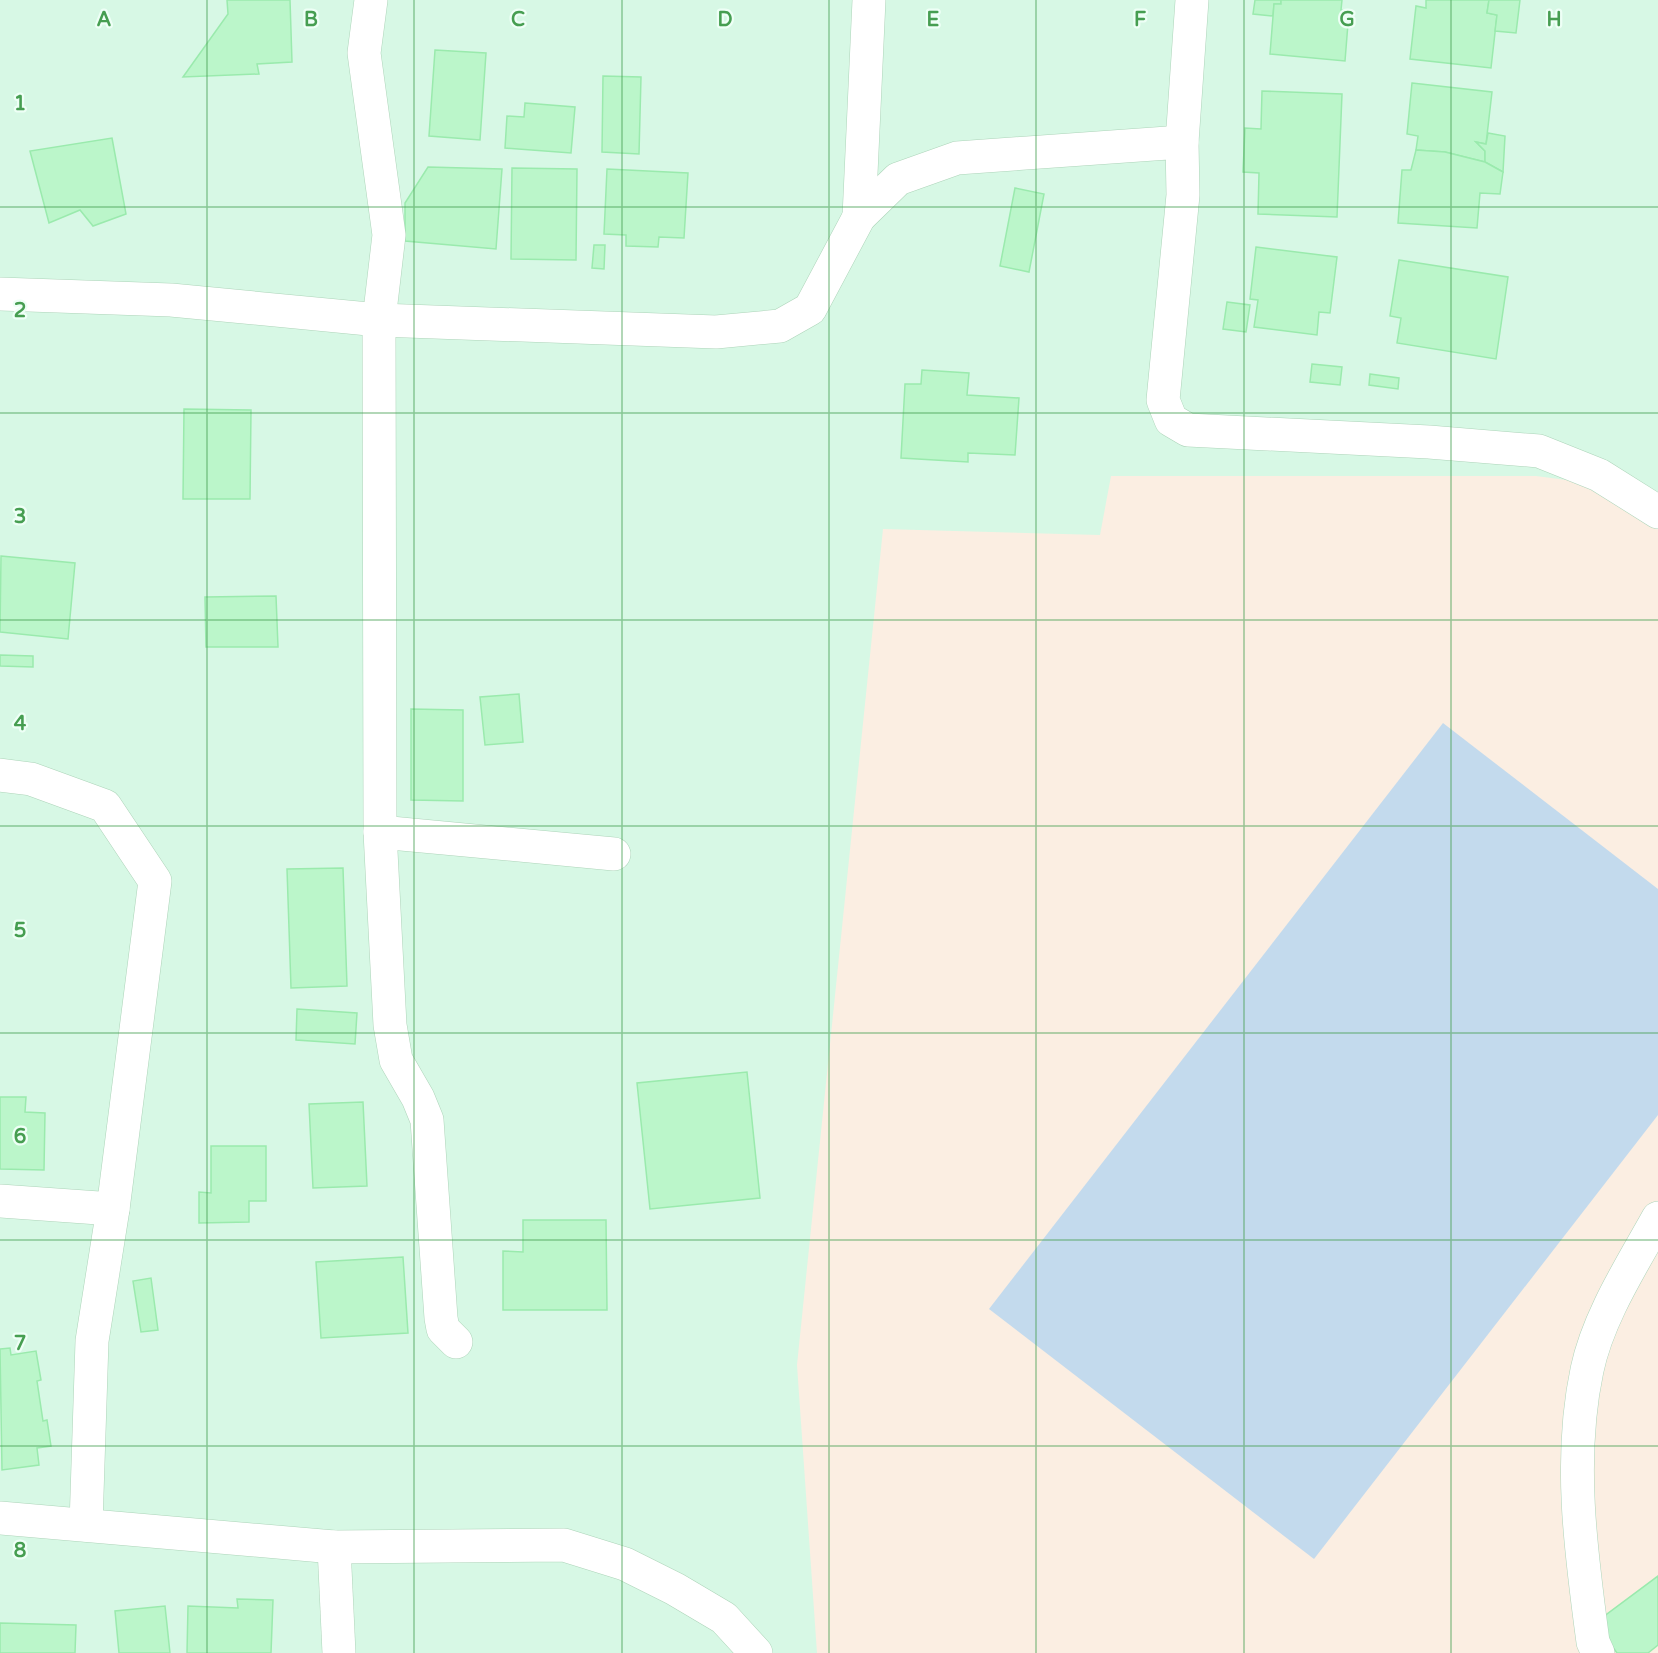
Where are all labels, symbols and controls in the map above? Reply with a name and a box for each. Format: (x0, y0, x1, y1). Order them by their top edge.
text: A (97, 8, 112, 32)
text: B (304, 8, 318, 32)
text: C (511, 8, 525, 32)
text: D (717, 8, 733, 32)
text: E (927, 8, 940, 32)
text: F (1134, 8, 1146, 32)
text: G (1339, 8, 1355, 32)
text: H (1546, 8, 1562, 32)
text: 1 (14, 92, 26, 116)
text: 2 (14, 299, 26, 323)
text: 3 (14, 505, 26, 529)
text: 4 (14, 712, 27, 736)
text: 5 (14, 919, 26, 943)
text: 6 (14, 1125, 26, 1149)
text: 7 (14, 1332, 26, 1356)
text: 8 (14, 1539, 26, 1563)

